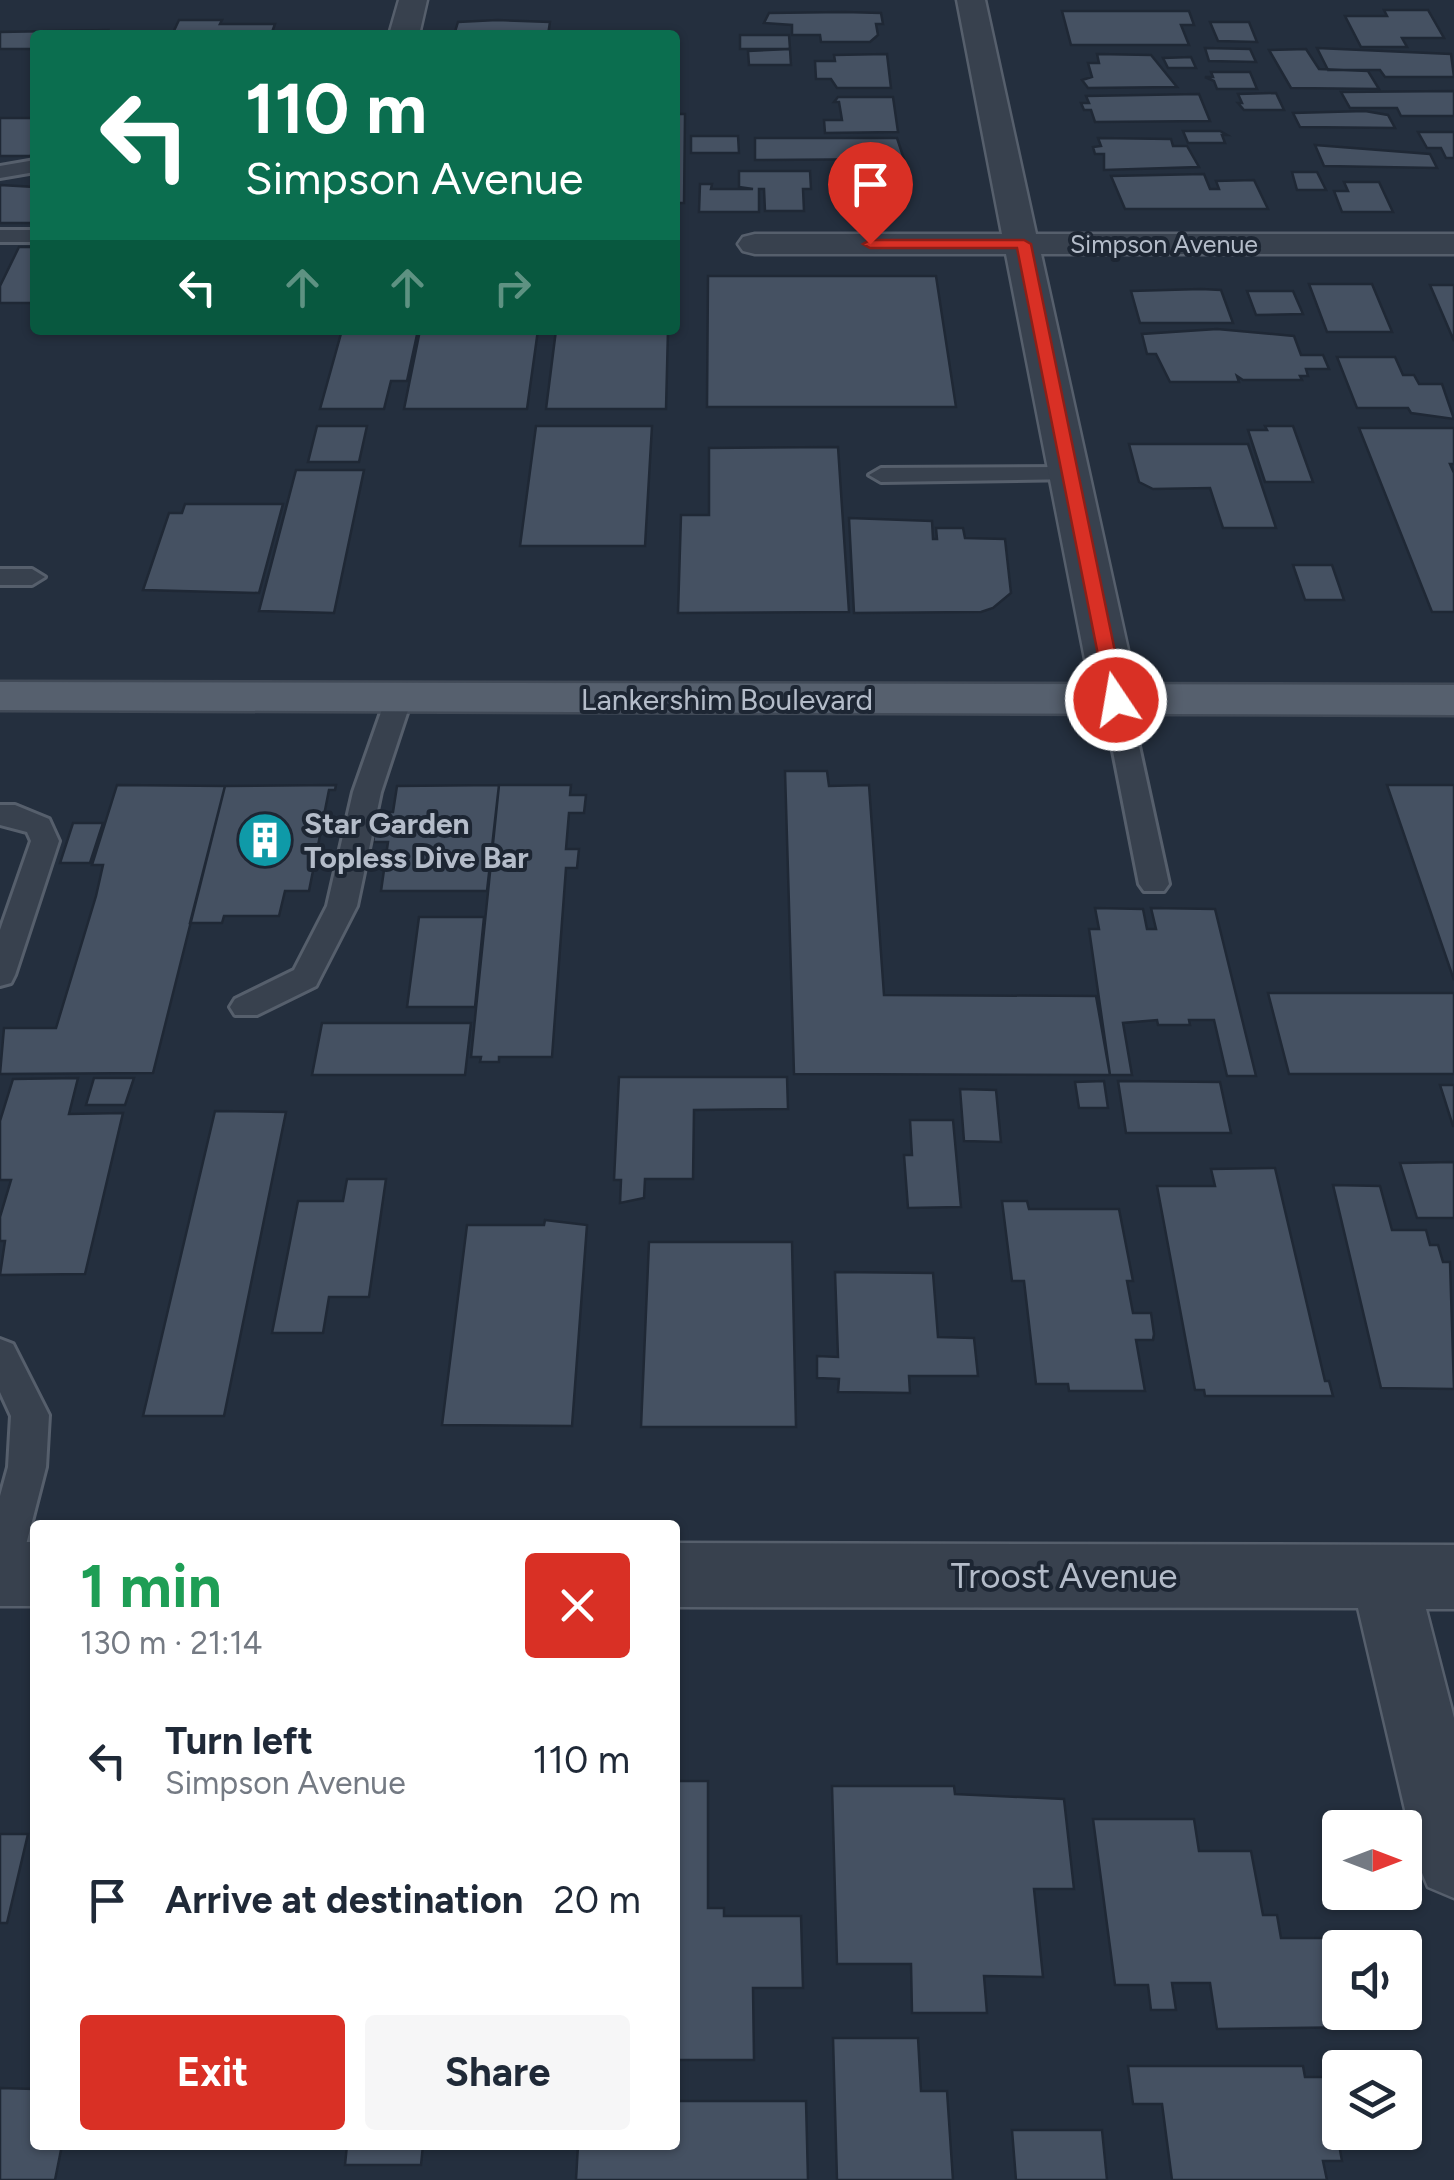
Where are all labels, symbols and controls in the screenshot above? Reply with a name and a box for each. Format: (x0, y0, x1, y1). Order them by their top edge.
text: 110 m (245, 66, 427, 151)
icon: left (80, 70, 210, 200)
pin (828, 142, 913, 245)
text: Simpson Avenue (245, 151, 583, 205)
icon: arrive (843, 157, 898, 212)
street label: Simpson Avenue (1070, 229, 1258, 259)
icon: left (170, 260, 225, 315)
icon: ahead (275, 260, 330, 315)
icon: ahead (380, 260, 435, 315)
icon: right (485, 260, 540, 315)
position arrow (1064, 648, 1168, 752)
street label: Lankershim Boulevard (581, 681, 873, 718)
place label: Star Garden Topless Dive Bar (304, 805, 529, 876)
building icon: Star Garden Topless Dive Bar (235, 810, 295, 870)
text: 1 min (80, 1550, 222, 1622)
button: close (525, 1553, 630, 1658)
street label: Troost Avenue (951, 1555, 1177, 1597)
text: 130 m · 21:14 (80, 1624, 263, 1662)
text: Turn left (165, 1718, 313, 1764)
icon: left (80, 1733, 135, 1788)
text: 110 m (533, 1737, 630, 1783)
text: Simpson Avenue (165, 1764, 406, 1802)
north arrow (1322, 1810, 1422, 1910)
map controls (1322, 1810, 1422, 2150)
icon: arrive (80, 1873, 135, 1928)
text: Arrive at destination (165, 1877, 523, 1923)
text: 20 m (553, 1877, 641, 1923)
button: sound (1322, 1930, 1422, 2030)
button: Exit (80, 2015, 345, 2130)
button: Share (365, 2015, 630, 2130)
button: layers (1322, 2050, 1422, 2150)

